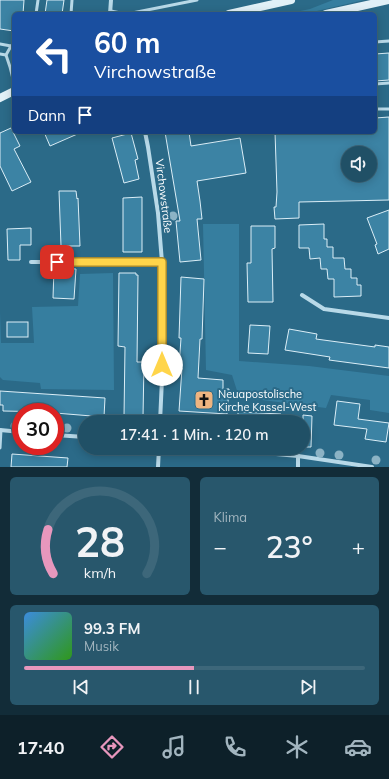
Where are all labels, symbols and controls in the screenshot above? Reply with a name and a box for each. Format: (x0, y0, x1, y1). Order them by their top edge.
text: 60 m (94, 25, 160, 60)
icon: left (28, 28, 80, 80)
text: Virchowstraße (94, 60, 216, 83)
icon: arrive (74, 104, 96, 126)
text: Dann (28, 106, 66, 125)
map controls (341, 146, 377, 182)
button: sound (341, 146, 377, 182)
street label: Virchowstraße (153, 158, 175, 234)
pin (40, 245, 74, 279)
icon: arrive (46, 251, 68, 273)
position arrow (141, 344, 183, 386)
place label: Neuapostolische Kirche Kassel-West (218, 387, 317, 414)
church icon: Neuapostolische Kirche Kassel-West (193, 389, 215, 411)
speed limit sign: 30 (12, 403, 64, 455)
text: 17:41 · 1 Min. · 120 m (119, 425, 269, 444)
text: Klima (214, 509, 247, 525)
text: 28 (75, 515, 125, 567)
text: 23° (266, 528, 313, 566)
text: − (214, 533, 227, 561)
text: + (352, 533, 365, 561)
text: km/h (84, 564, 116, 582)
text: 99.3 FM (84, 619, 140, 638)
text: Musik (84, 638, 119, 654)
icon: previous (70, 676, 92, 698)
icon: pause (183, 676, 205, 698)
icon: next (297, 676, 319, 698)
icon: directions (98, 733, 126, 761)
icon: music (160, 733, 188, 761)
icon: phone (221, 733, 249, 761)
icon: climate (283, 733, 311, 761)
icon: car (344, 733, 372, 761)
text: 17:40 (17, 736, 64, 759)

